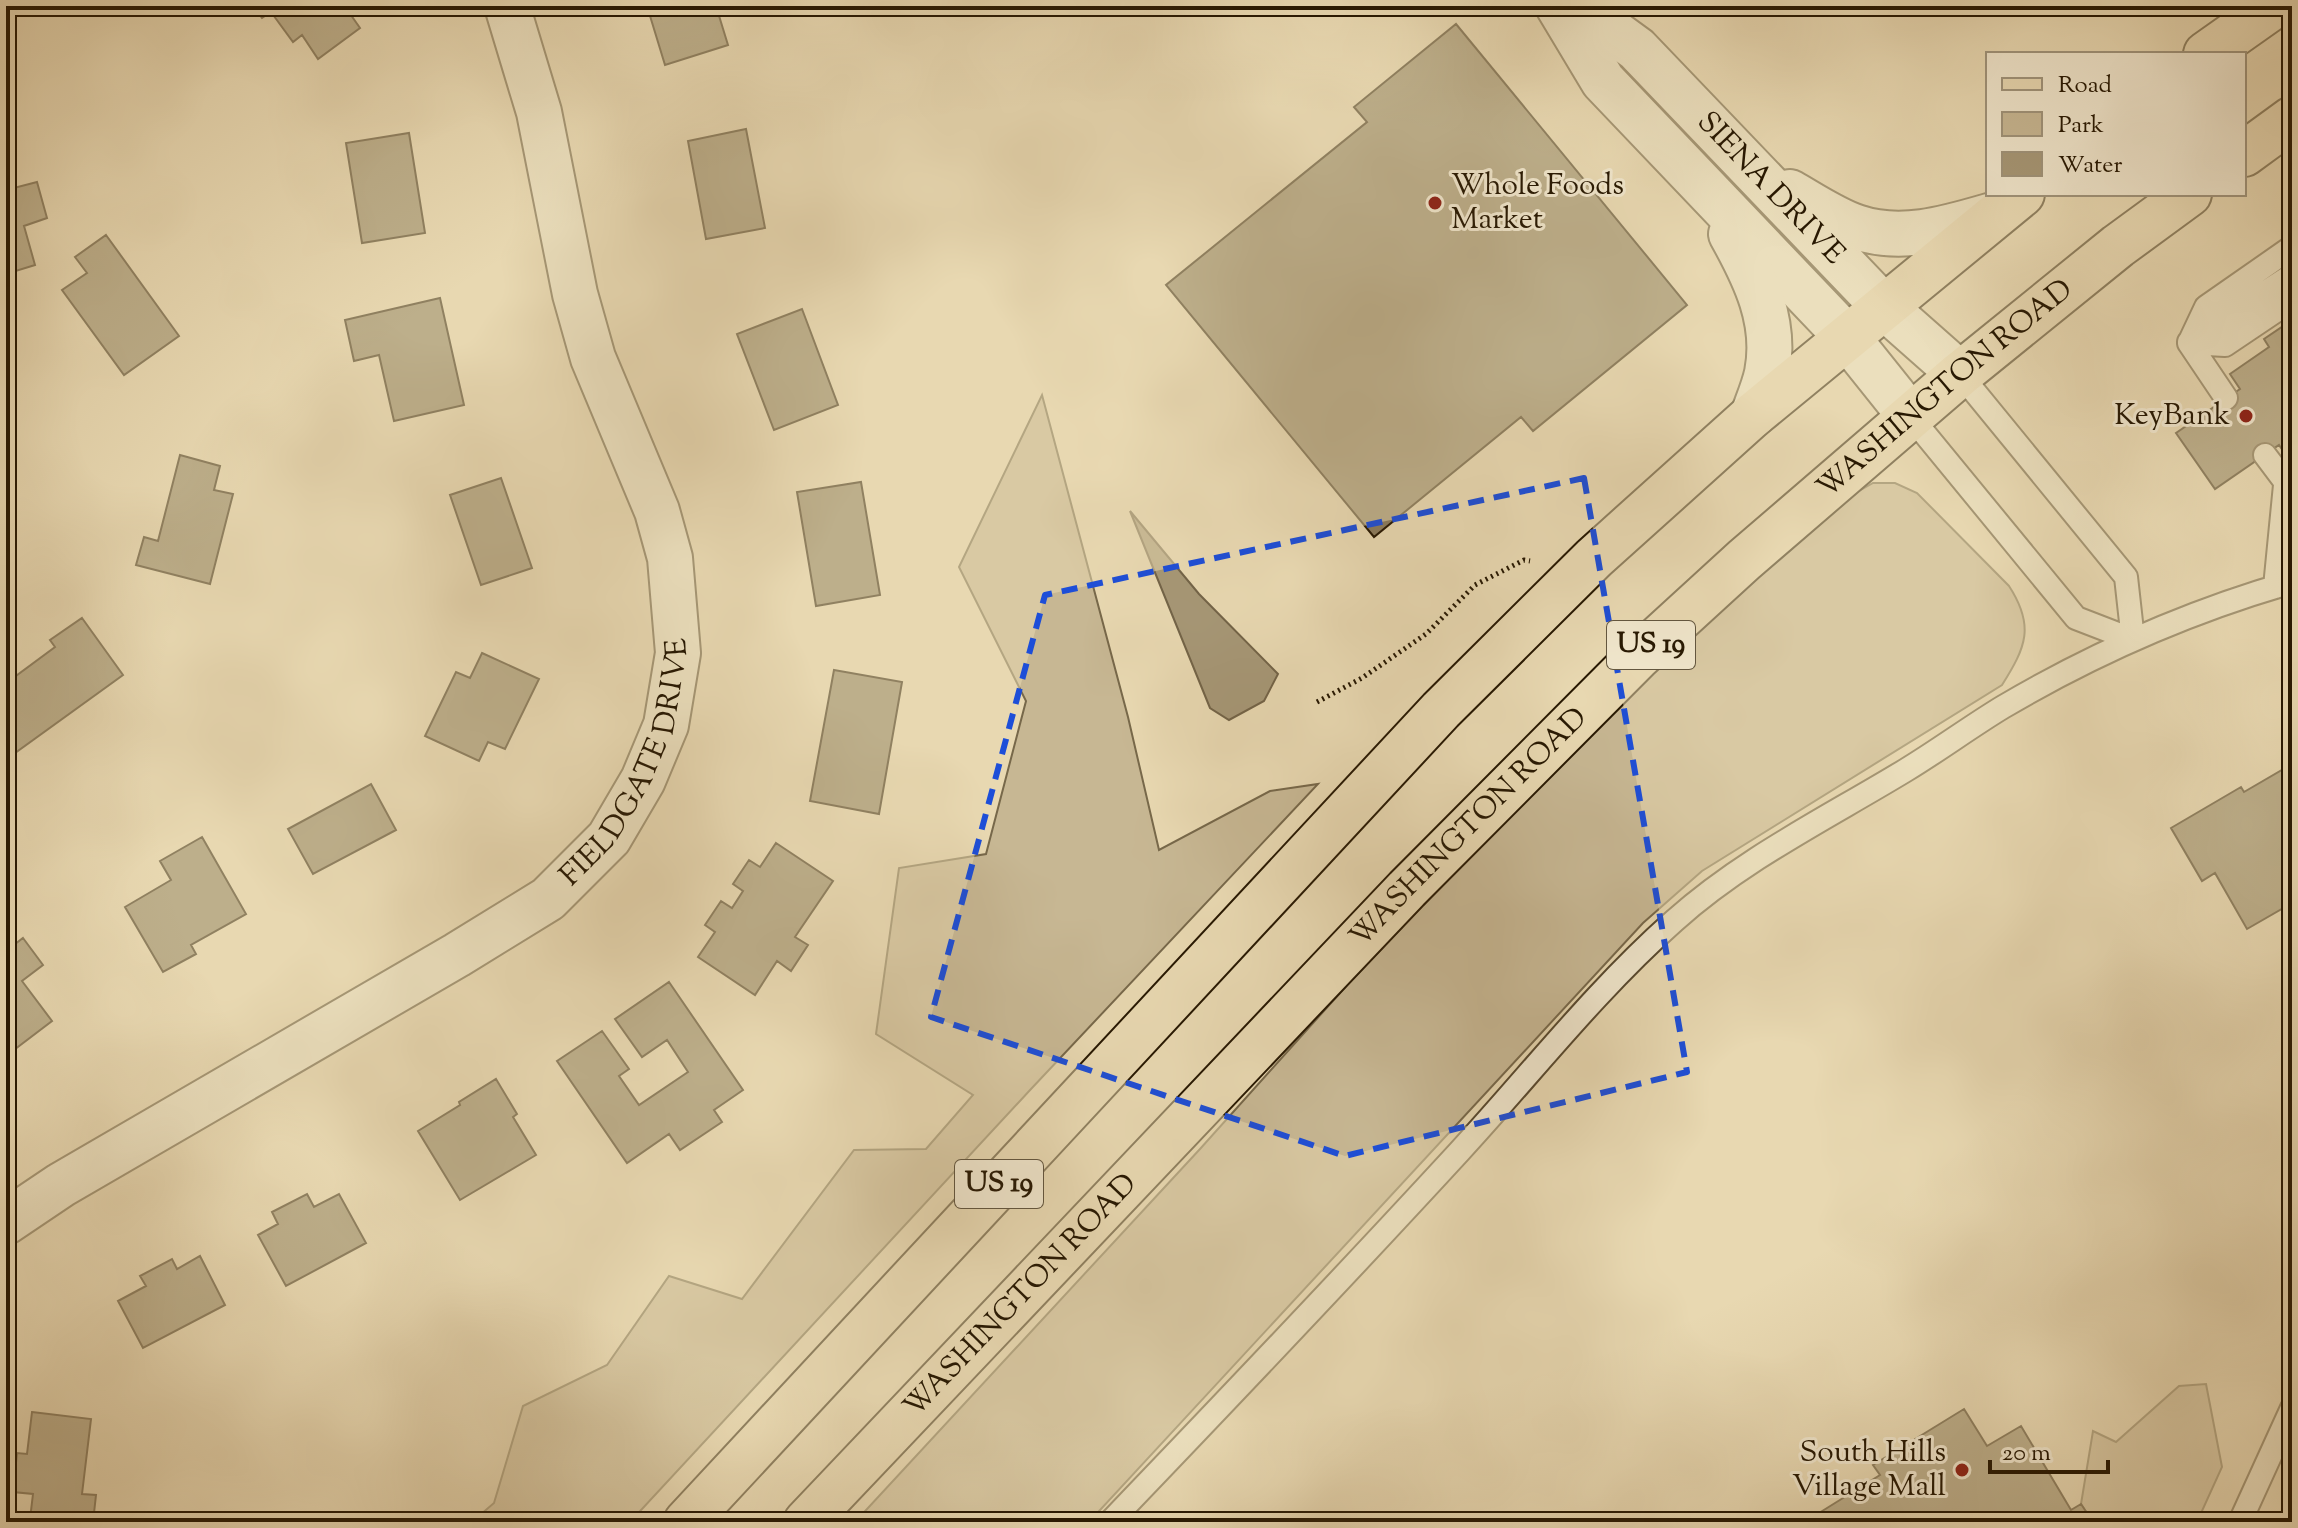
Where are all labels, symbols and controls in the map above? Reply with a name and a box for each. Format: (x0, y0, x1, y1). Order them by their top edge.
legend (1986, 52, 2246, 196)
text: Road (2058, 69, 2112, 103)
street label: SIENA DRIVE (1687, 102, 1854, 275)
text: Park (2058, 109, 2104, 143)
text: Water (2058, 149, 2122, 183)
place label: Whole Foods Market (1451, 165, 1624, 242)
marker: Whole Foods Market (1426, 194, 1444, 212)
street label: WASHINGTON ROAD (1808, 269, 2083, 509)
place label: KeyBank (2114, 395, 2230, 438)
marker: KeyBank (2237, 407, 2255, 425)
road number: US 19 (1607, 621, 1695, 669)
street label: FIELDGATE DRIVE (550, 637, 700, 897)
street label: WASHINGTON ROAD (1340, 698, 1597, 958)
road number: US 19 (955, 1160, 1043, 1208)
street label: WASHINGTON ROAD (894, 1164, 1147, 1427)
scale bar (1990, 1424, 2108, 1474)
place label: South Hills Village Mall (1792, 1432, 1946, 1509)
text: 20 m (2002, 1437, 2051, 1471)
marker: South Hills Village Mall (1953, 1461, 1971, 1479)

